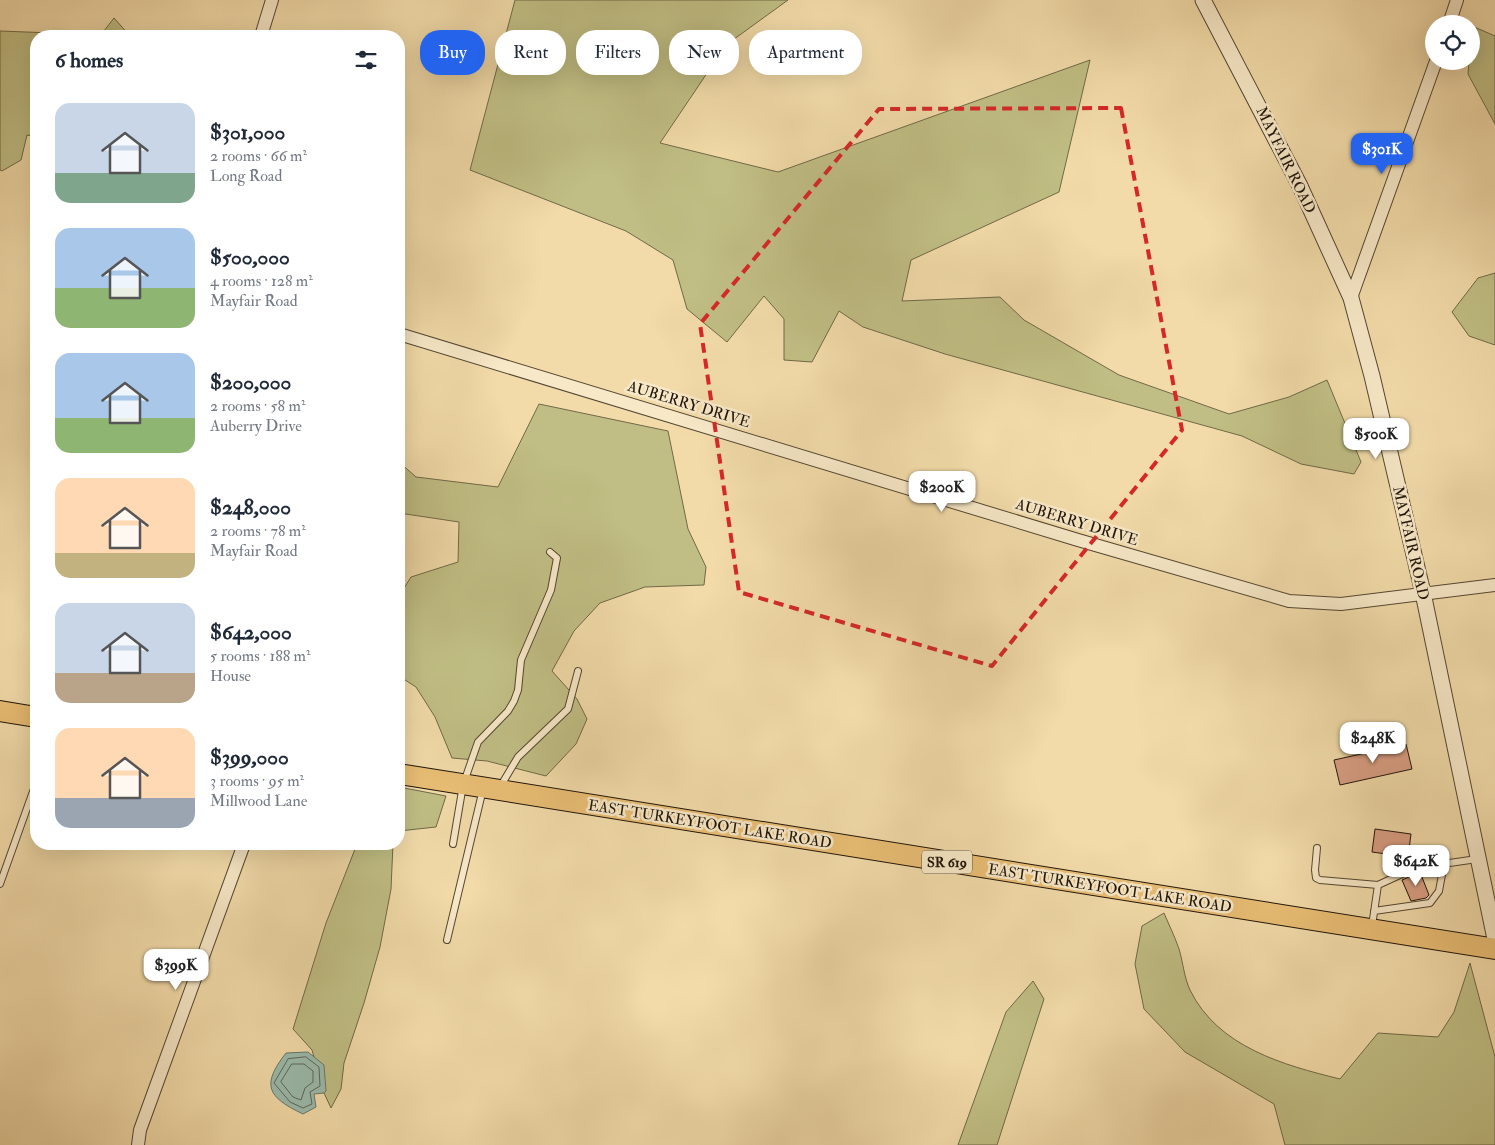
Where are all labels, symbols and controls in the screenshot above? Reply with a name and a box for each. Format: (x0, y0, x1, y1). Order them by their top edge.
map controls (1425, 15, 1480, 70)
button: locate (1425, 15, 1480, 70)
chip: Buy (420, 30, 485, 75)
chip: Rent (495, 30, 566, 75)
chip: Filters (576, 30, 659, 75)
chip: New (669, 30, 739, 75)
chip: Apartment (749, 30, 862, 75)
icon: filters (352, 46, 380, 74)
text: 6 homes (55, 47, 123, 74)
street label: MAYFAIR ROAD (1251, 104, 1320, 217)
text: $301,000 (210, 119, 285, 146)
icon: home (95, 123, 155, 183)
pin: $301K (1347, 132, 1417, 175)
text: $301K (1362, 139, 1402, 159)
text: 2 rooms · 66 m² (210, 146, 307, 166)
text: Long Road (210, 166, 282, 186)
text: $500,000 (210, 244, 290, 271)
icon: home (95, 248, 155, 308)
text: 4 rooms · 128 m² (210, 271, 313, 291)
text: Mayfair Road (210, 291, 298, 311)
text: $200,000 (210, 369, 291, 396)
icon: home (95, 373, 155, 433)
street label: AUBERRY DRIVE (624, 377, 753, 432)
text: 2 rooms · 58 m² (210, 396, 305, 416)
text: Auberry Drive (210, 416, 302, 436)
pin: $500K (1341, 418, 1411, 460)
text: $500K (1354, 424, 1398, 444)
pin: $200K (907, 470, 977, 513)
text: $200K (920, 477, 964, 497)
street label: MAYFAIR ROAD (1388, 484, 1433, 602)
text: $248,000 (210, 494, 291, 521)
street label: AUBERRY DRIVE (1012, 495, 1141, 550)
icon: home (95, 498, 155, 558)
text: 2 rooms · 78 m² (210, 521, 306, 541)
text: Mayfair Road (210, 541, 298, 561)
text: $642,000 (210, 619, 292, 646)
icon: home (95, 623, 155, 683)
text: 5 rooms · 188 m² (210, 646, 311, 666)
text: House (210, 666, 251, 686)
pin: $248K (1338, 722, 1408, 764)
text: $248K (1351, 728, 1395, 748)
text: $399,000 (210, 744, 289, 771)
icon: home (95, 748, 155, 808)
text: 3 rooms · 95 m² (210, 771, 304, 791)
text: Millwood Lane (210, 791, 307, 811)
street label: EAST TURKEYFOOT LAKE ROAD (587, 796, 833, 853)
pin: $642K (1381, 844, 1451, 887)
road number: SR 619 (922, 850, 972, 874)
text: $642K (1393, 851, 1439, 871)
street label: EAST TURKEYFOOT LAKE ROAD (987, 860, 1233, 917)
pin: $399K (141, 948, 211, 991)
text: $399K (155, 955, 197, 975)

